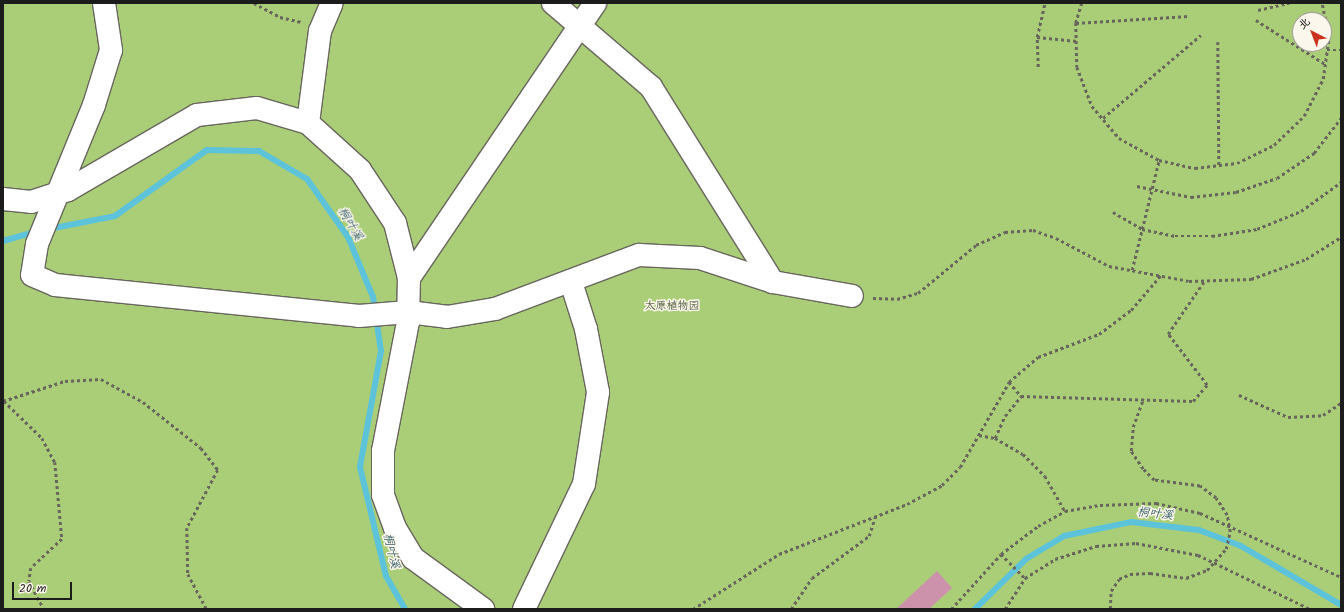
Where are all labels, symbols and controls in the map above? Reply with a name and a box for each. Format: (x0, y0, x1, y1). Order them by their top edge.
north arrow (1292, 12, 1332, 52)
text: 北 (1295, 13, 1315, 34)
water label: 桐叶溪 (335, 205, 365, 243)
park label: 太原植物园 (645, 299, 699, 313)
water label: 桐叶溪 (1136, 505, 1174, 523)
water label: 桐叶溪 (380, 532, 402, 570)
scale bar (14, 574, 74, 600)
text: 20 m (19, 579, 46, 598)

